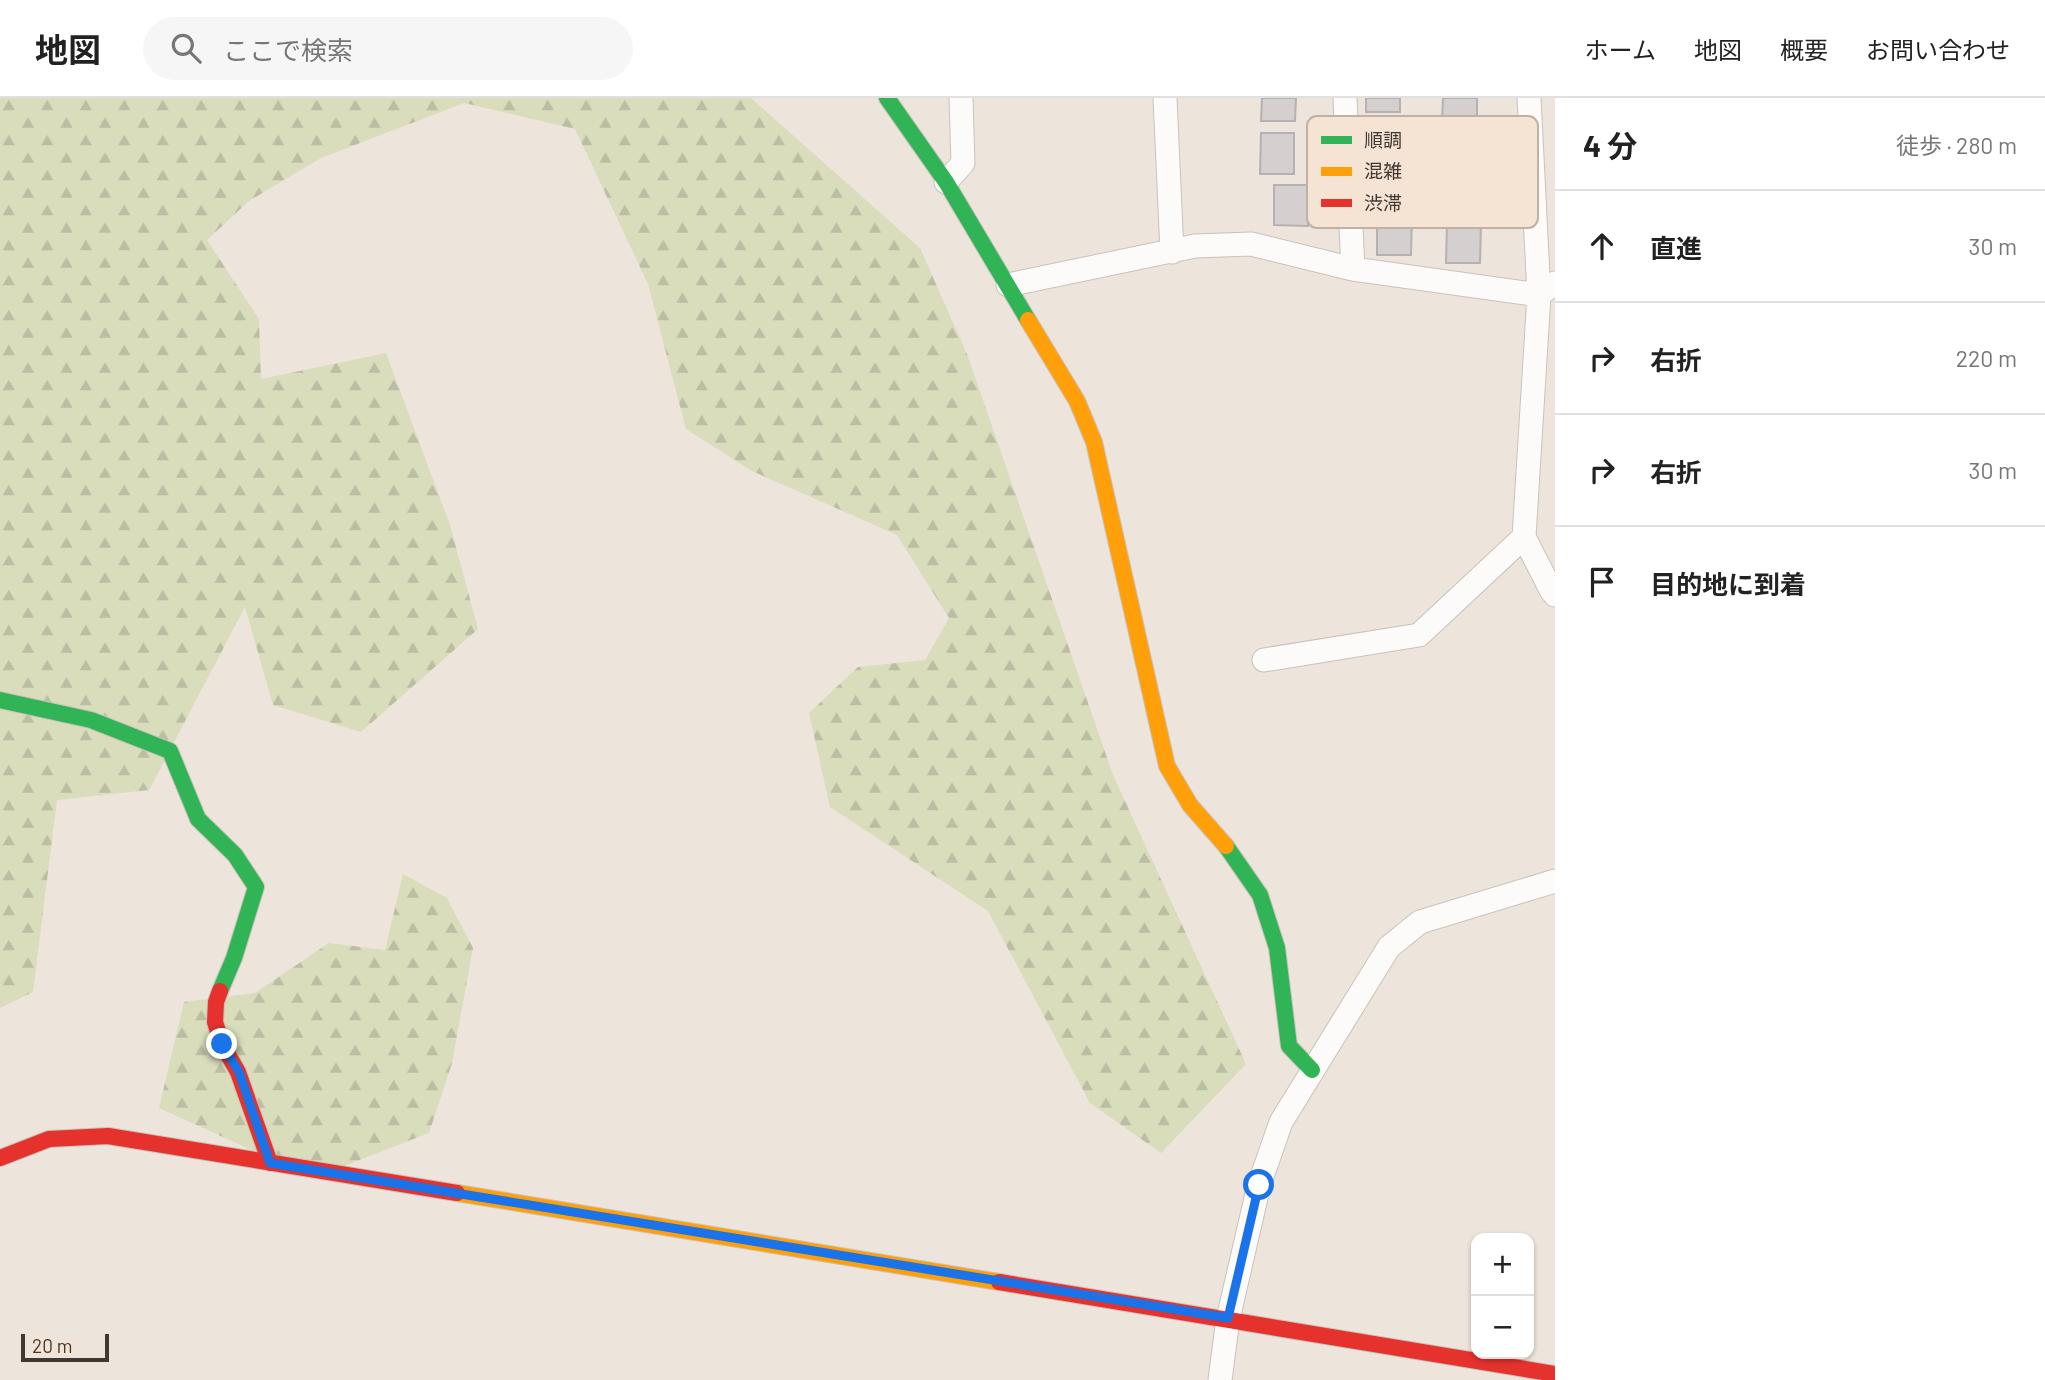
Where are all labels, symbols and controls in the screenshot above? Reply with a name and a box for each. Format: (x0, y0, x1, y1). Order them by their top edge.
search box (143, 17, 633, 80)
text: 地図 (35, 29, 101, 69)
icon: search (167, 29, 205, 67)
text: ここで検索 (223, 34, 353, 65)
text: ホーム (1585, 35, 1656, 64)
text: 地図 (1694, 35, 1742, 64)
text: 概要 (1780, 35, 1828, 64)
text: お問い合わせ (1866, 35, 2010, 64)
legend (1307, 116, 1538, 228)
text: 4 分 (1583, 127, 1637, 163)
text: 順調 (1364, 128, 1402, 151)
text: 徒歩 · 280 m (1896, 131, 2017, 159)
text: 混雑 (1364, 159, 1402, 182)
text: 渋滞 (1364, 191, 1402, 214)
icon: ahead (1583, 227, 1621, 265)
text: 直進 (1650, 232, 1702, 263)
text: 30 m (1969, 232, 2017, 260)
icon: right (1583, 339, 1621, 377)
text: 右折 (1650, 344, 1702, 375)
text: 220 m (1956, 344, 2017, 372)
icon: right (1583, 451, 1621, 489)
text: 右折 (1650, 456, 1702, 487)
text: 30 m (1969, 456, 2017, 484)
icon: arrive (1583, 563, 1621, 601)
text: 目的地に到着 (1650, 568, 1806, 599)
route end (206, 1028, 237, 1059)
route start (1243, 1169, 1274, 1200)
map controls (1471, 1233, 1534, 1359)
button: + (1471, 1233, 1534, 1296)
button: − (1471, 1296, 1534, 1359)
scale bar (21, 1331, 108, 1363)
text: 20 m (32, 1334, 72, 1357)

